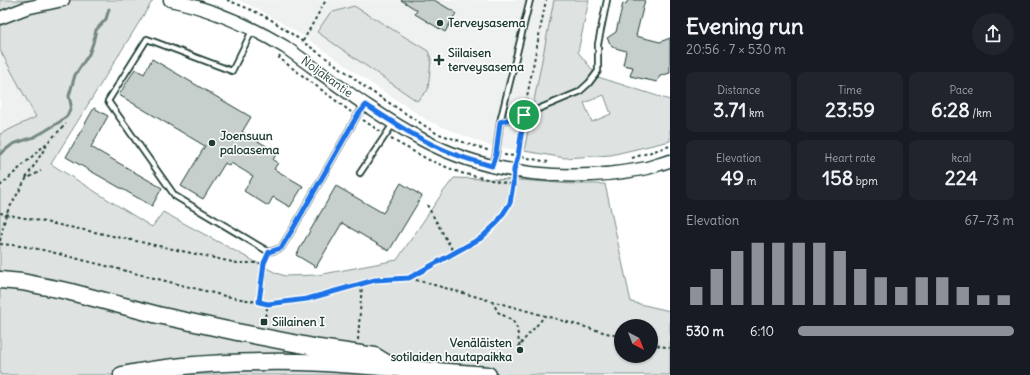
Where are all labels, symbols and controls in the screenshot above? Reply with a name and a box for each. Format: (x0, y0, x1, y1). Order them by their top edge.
text: Evening run (686, 12, 804, 40)
button: share (972, 13, 1014, 55)
place label: Terveysasema (448, 15, 526, 31)
marker: Terveysasema (435, 18, 445, 28)
text: 20:56 · 7 × 530 m (686, 41, 786, 58)
place label: Siilaisen terveysasema (447, 45, 524, 75)
street label: Noljakantie (299, 53, 356, 100)
marker: Siilaisen terveysasema (433, 54, 445, 66)
text: Distance (717, 83, 760, 97)
text: Time (838, 83, 862, 97)
text: Pace (949, 83, 973, 97)
text: 3.71 (713, 97, 746, 122)
text: 23:59 (825, 97, 875, 122)
text: 6:28 (931, 97, 970, 122)
pin (507, 98, 541, 132)
icon: arrive (513, 104, 535, 126)
text: km (746, 106, 764, 120)
text: /km (970, 106, 992, 120)
place label: Joensuun paloasema (220, 128, 279, 158)
marker: Joensuun paloasema (207, 138, 217, 148)
text: Elevation (716, 151, 761, 165)
text: Heart rate (824, 151, 876, 165)
text: kcal (951, 151, 971, 165)
text: 49 (721, 165, 744, 190)
text: 158 (822, 165, 853, 190)
text: 224 (945, 165, 978, 190)
text: m (744, 174, 756, 188)
text: bpm (853, 174, 878, 188)
text: Elevation (686, 212, 739, 229)
text: 67–73 m (964, 212, 1014, 229)
place label: Siilainen I (272, 314, 325, 329)
marker: Siilainen I (259, 317, 269, 327)
north arrow (614, 319, 658, 363)
map controls (614, 319, 658, 363)
text: 530 m (686, 323, 724, 340)
text: 6:10 (750, 323, 774, 340)
place label: Venäläisten sotilaiden hautapaikka (391, 335, 512, 365)
marker: Venäläisten sotilaiden hautapaikka (515, 345, 525, 355)

